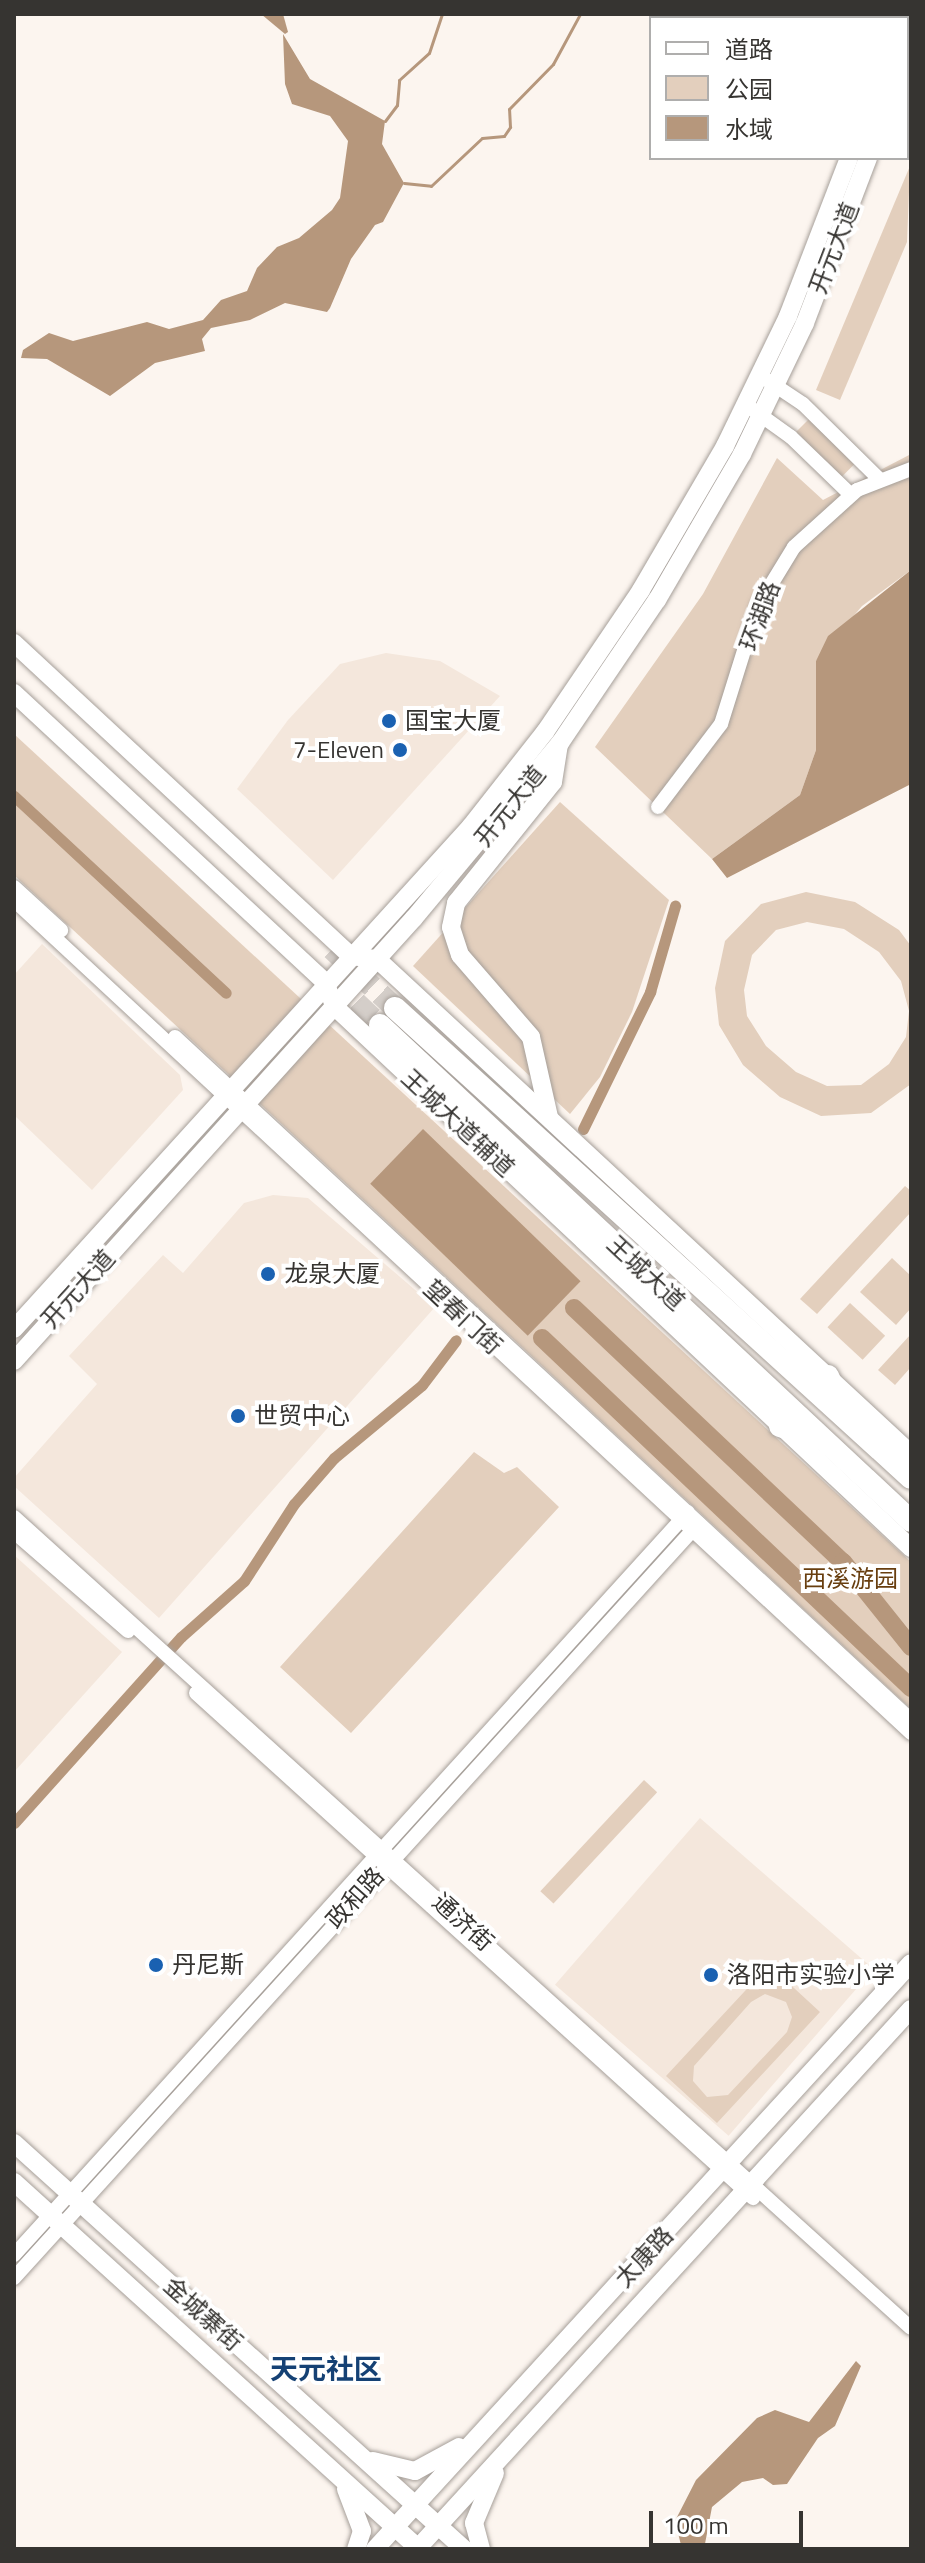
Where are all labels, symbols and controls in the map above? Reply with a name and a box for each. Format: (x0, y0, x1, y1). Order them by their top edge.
legend (649, 16, 909, 160)
text: 道路 (725, 31, 773, 67)
text: 公园 (725, 71, 773, 107)
text: 水域 (725, 111, 773, 147)
street label: 开元大道 (803, 198, 865, 298)
street label: 环湖路 (734, 577, 786, 655)
place label: 国宝大厦 (405, 707, 501, 735)
marker: 国宝大厦 (380, 712, 398, 730)
place label: 7-Eleven (293, 736, 384, 764)
marker: 7-Eleven (391, 741, 409, 759)
street label: 开元大道 (469, 760, 551, 852)
street label: 王城大道辅道 (396, 1063, 520, 1183)
street label: 王城大道 (601, 1230, 691, 1316)
street label: 开元大道 (35, 1244, 121, 1334)
place label: 龙泉大厦 (284, 1260, 380, 1288)
marker: 龙泉大厦 (259, 1265, 277, 1283)
street label: 望春门街 (418, 1274, 508, 1360)
place label: 世贸中心 (254, 1402, 350, 1430)
marker: 世贸中心 (229, 1407, 247, 1425)
park label: 西溪游园 (802, 1565, 898, 1593)
street label: 政和路 (320, 1862, 390, 1934)
street label: 通济街 (427, 1887, 499, 1957)
place label: 丹尼斯 (172, 1951, 244, 1979)
marker: 丹尼斯 (147, 1956, 165, 1974)
place label: 洛阳市实验小学 (727, 1961, 895, 1989)
marker: 洛阳市实验小学 (702, 1966, 720, 1984)
street label: 太康路 (609, 2221, 679, 2293)
street label: 金城寨街 (158, 2271, 248, 2357)
district label: 天元社区 (270, 2352, 382, 2386)
scale bar (653, 2495, 807, 2545)
text: 100 m (663, 2507, 729, 2543)

